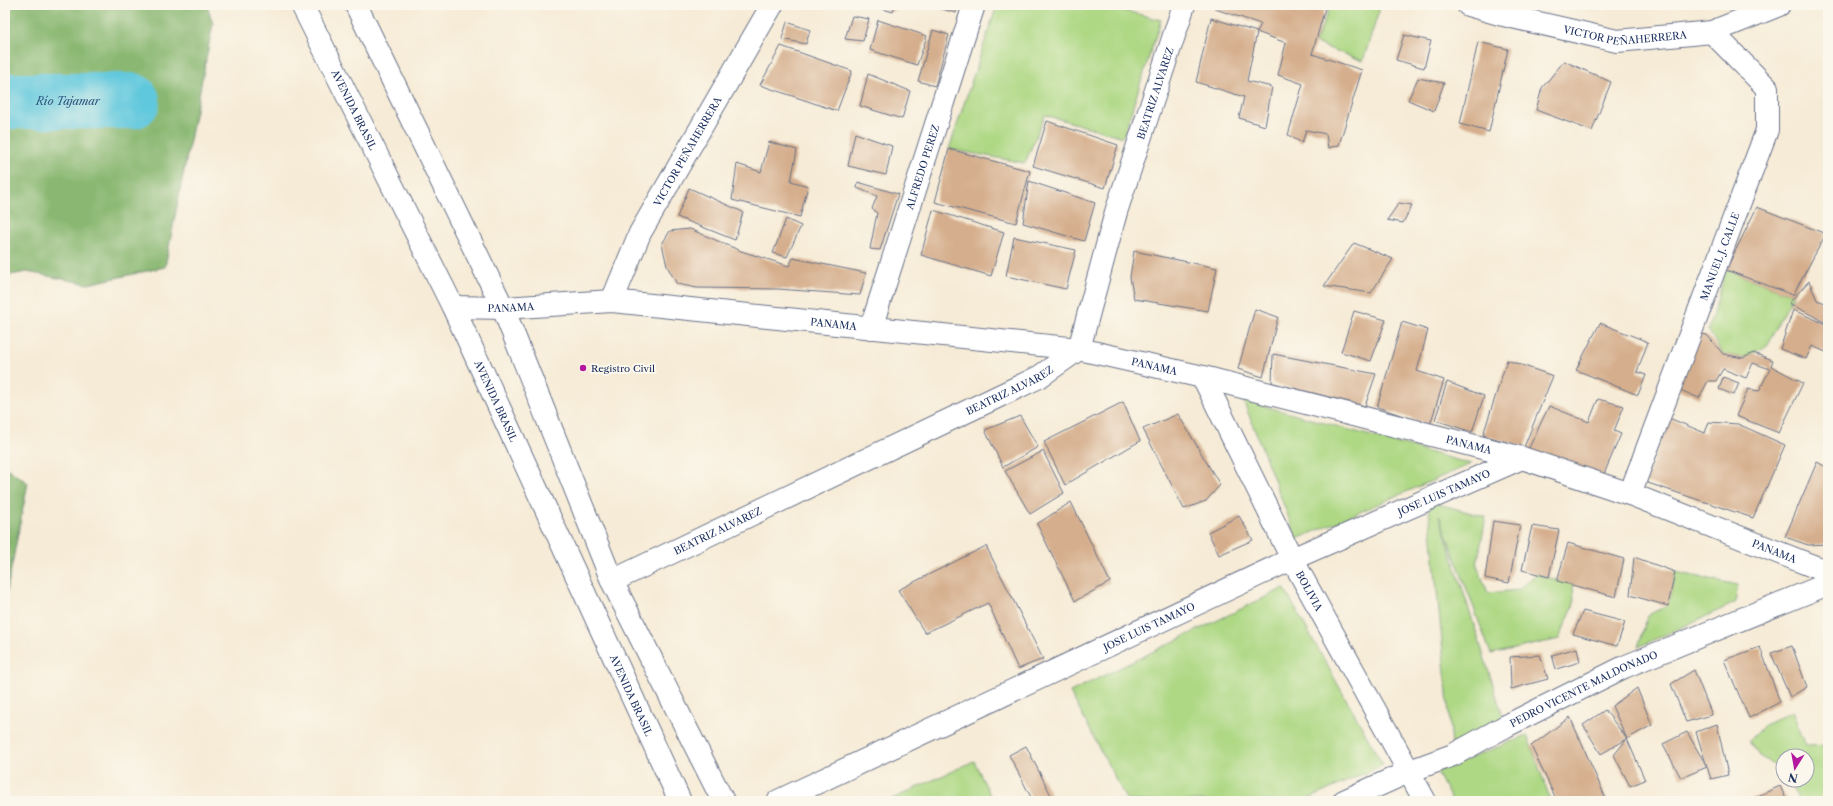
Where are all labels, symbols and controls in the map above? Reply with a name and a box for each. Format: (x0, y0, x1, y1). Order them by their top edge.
street label: VICTOR PEÑAHERRERA (1561, 23, 1688, 48)
street label: BEATRIZ ALVAREZ (1134, 45, 1177, 141)
street label: AVENIDA BRASIL (328, 67, 380, 153)
water label: Río Tajamar (35, 94, 101, 108)
street label: VICTOR PEÑAHERRERA (650, 94, 725, 210)
street label: ALFREDO PEREZ (903, 123, 942, 212)
street label: MANUEL J. CALLE (1697, 210, 1743, 302)
street label: PANAMA (488, 300, 535, 315)
street label: PANAMA (810, 315, 858, 333)
street label: PANAMA (1130, 355, 1179, 378)
street label: AVENIDA BRASIL (471, 357, 520, 444)
place label: Registro Civil (591, 362, 655, 375)
marker: Registro Civil (578, 363, 588, 373)
street label: BEATRIZ ALVAREZ (964, 363, 1056, 418)
street label: PANAMA (1444, 433, 1493, 457)
street label: JOSE LUIS TAMAYO (1394, 467, 1492, 520)
street label: BEATRIZ ALVAREZ (672, 504, 764, 558)
street label: PANAMA (1750, 537, 1799, 566)
street label: BOLIVIA (1293, 569, 1326, 614)
street label: JOSE LUIS TAMAYO (1099, 600, 1197, 655)
street label: PEDRO VICENTE MALDONADO (1508, 648, 1660, 730)
street label: AVENIDA BRASIL (606, 652, 656, 739)
north arrow (1775, 748, 1815, 788)
text: N (1787, 770, 1799, 786)

